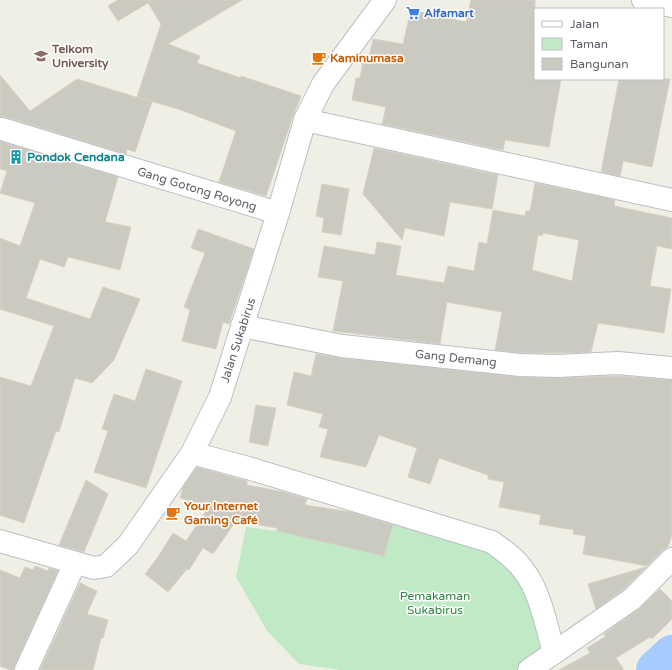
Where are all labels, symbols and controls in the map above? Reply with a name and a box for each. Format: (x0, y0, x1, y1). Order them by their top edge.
supermarket icon: Alfamart (405, 5, 421, 21)
place label: Alfamart (424, 6, 474, 20)
legend (534, 8, 664, 80)
text: Jalan (570, 17, 599, 31)
text: Taman (570, 37, 608, 51)
place label: Telkom University (51, 42, 109, 71)
school or university icon: Telkom University (33, 48, 49, 64)
cafe icon: Kaminumasa (311, 50, 327, 66)
place label: Kaminumasa (330, 51, 404, 65)
text: Bangunan (570, 57, 629, 71)
building icon: Pondok Cendana (8, 149, 24, 165)
place label: Pondok Cendana (27, 150, 125, 164)
street label: Gang Gotong Royong (136, 164, 258, 214)
street label: Jalan Sukabirus (218, 296, 258, 384)
street label: Gang Demang (414, 347, 498, 369)
place label: Your Internet Gaming Café (184, 499, 259, 528)
cafe icon: Your Internet Gaming Café (165, 505, 181, 521)
park label: Pemakaman Sukabirus (400, 589, 470, 617)

